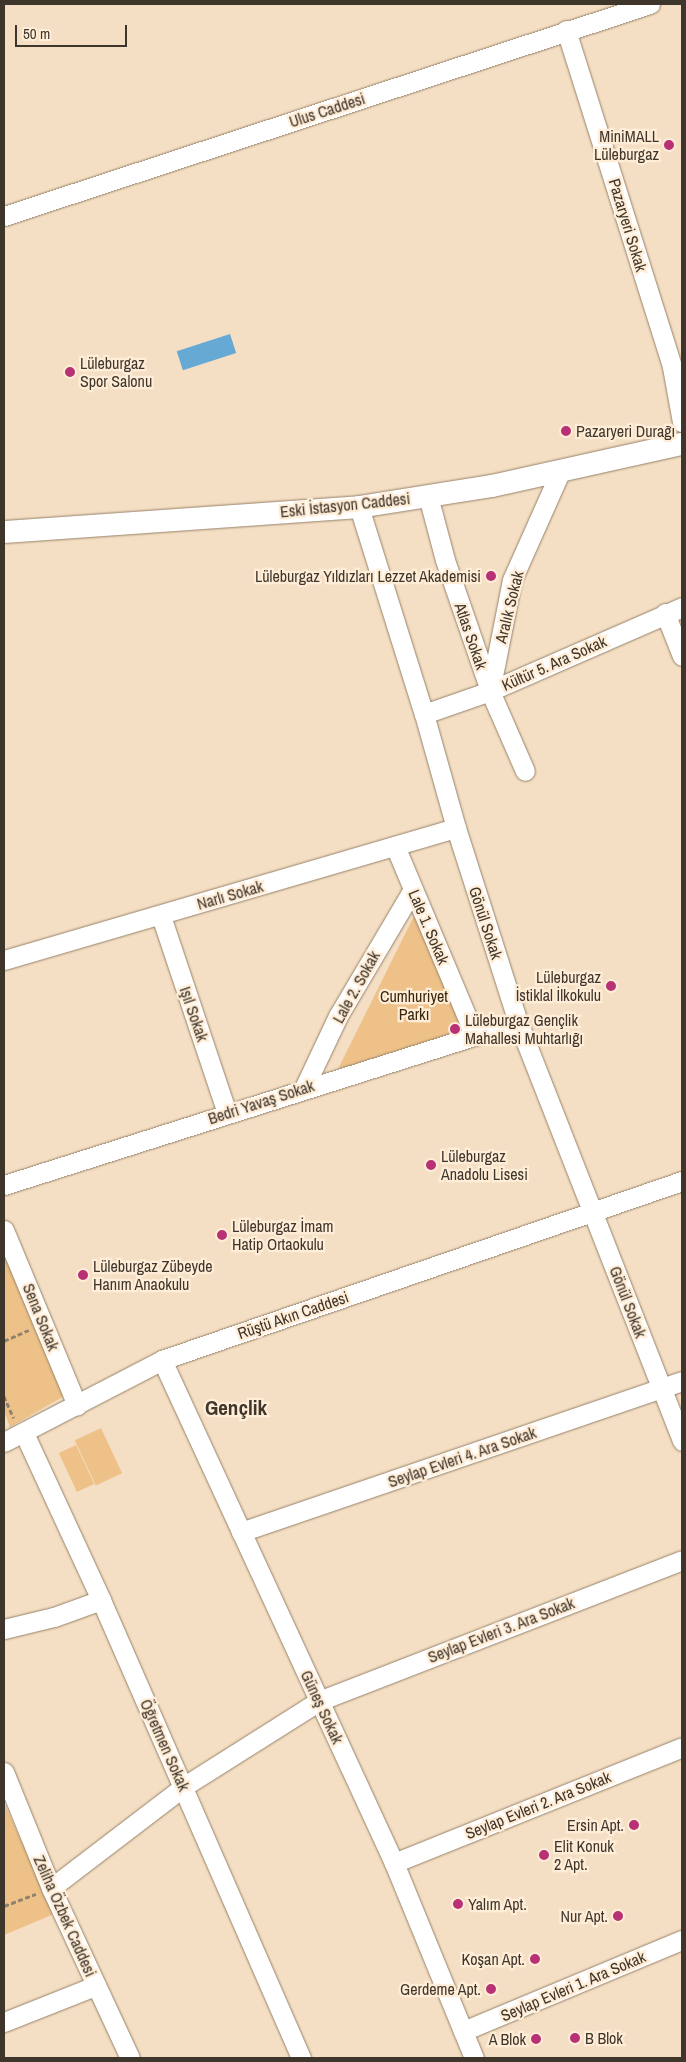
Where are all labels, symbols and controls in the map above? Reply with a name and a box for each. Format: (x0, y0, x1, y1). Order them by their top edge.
scale bar (18, 15, 130, 47)
text: 50 m (23, 23, 50, 44)
street label: Ulus Caddesi (287, 89, 367, 131)
place label: MiniMALL Lüleburgaz (594, 126, 659, 164)
marker: MiniMALL Lüleburgaz (663, 139, 675, 151)
street label: Pazaryeri Sokak (605, 176, 651, 274)
place label: Lüleburgaz Spor Salonu (80, 353, 152, 391)
marker: Lüleburgaz Spor Salonu (64, 366, 76, 378)
place label: Pazaryeri Durağı (576, 421, 675, 441)
marker: Pazaryeri Durağı (560, 425, 572, 437)
street label: Eski İstasyon Caddesi (279, 489, 411, 521)
place label: Lüleburgaz Yıldızları Lezzet Akademisi (254, 566, 481, 586)
street label: Aralık Sokak (491, 569, 527, 645)
marker: Lüleburgaz Yıldızları Lezzet Akademisi (485, 570, 497, 582)
street label: Atlas Sokak (451, 600, 491, 672)
street label: Kültür 5. Ara Sokak (498, 631, 610, 695)
street label: Narlı Sokak (195, 876, 265, 914)
street label: Gönül Sokak (465, 884, 507, 962)
street label: Lale 1. Sokak (405, 887, 453, 967)
street label: Lale 2. Sokak (328, 948, 384, 1026)
place label: Lüleburgaz İstiklal İlkokulu (516, 967, 601, 1005)
marker: Lüleburgaz İstiklal İlkokulu (605, 980, 617, 992)
street label: Işıl Sokak (176, 984, 212, 1044)
park label: Cumhuriyet Parkı (380, 986, 448, 1024)
place label: Lüleburgaz Gençlik Mahallesi Muhtarlığı (465, 1010, 583, 1048)
marker: Lüleburgaz Gençlik Mahallesi Muhtarlığı (449, 1023, 461, 1035)
street label: Bedri Yavaş Sokak (205, 1076, 317, 1128)
place label: Lüleburgaz Anadolu Lisesi (441, 1146, 528, 1184)
marker: Lüleburgaz Anadolu Lisesi (425, 1159, 437, 1171)
place label: Lüleburgaz İmam Hatip Ortaokulu (232, 1216, 333, 1254)
marker: Lüleburgaz İmam Hatip Ortaokulu (216, 1229, 228, 1241)
place label: Lüleburgaz Zübeyde Hanım Anaokulu (93, 1256, 213, 1294)
street label: Gönül Sokak (606, 1263, 650, 1341)
marker: Lüleburgaz Zübeyde Hanım Anaokulu (77, 1269, 89, 1281)
street label: Sena Sokak (19, 1281, 63, 1353)
street label: Rüştü Akın Caddesi (235, 1287, 351, 1343)
district label: Gençlik (205, 1395, 267, 1421)
street label: Seylap Evleri 4. Ara Sokak (385, 1423, 539, 1491)
street label: Seylap Evleri 3. Ara Sokak (425, 1593, 577, 1667)
street label: Güneş Sokak (297, 1667, 347, 1747)
street label: Öğretmen Sokak (136, 1696, 194, 1794)
street label: Seylap Evleri 2. Ara Sokak (462, 1767, 614, 1843)
place label: Ersin Apt. (566, 1815, 624, 1835)
marker: Ersin Apt. (628, 1819, 640, 1831)
place label: Elit Konuk 2 Apt. (554, 1836, 614, 1874)
marker: Elit Konuk 2 Apt. (538, 1849, 550, 1861)
street label: Zeliha Özbek Caddesi (30, 1852, 100, 1980)
place label: Yalım Apt. (468, 1894, 528, 1914)
marker: Yalım Apt. (452, 1898, 464, 1910)
place label: Nur Apt. (560, 1906, 608, 1926)
marker: Nur Apt. (612, 1910, 624, 1922)
street label: Seylap Evleri 1. Ara Sokak (497, 1947, 649, 2025)
place label: Koşan Apt. (461, 1949, 525, 1969)
marker: Koşan Apt. (529, 1953, 541, 1965)
place label: Gerdeme Apt. (399, 1979, 481, 1999)
marker: Gerdeme Apt. (485, 1983, 497, 1995)
place label: B Blok (585, 2028, 623, 2048)
place label: A Blok (488, 2029, 526, 2049)
marker: B Blok (569, 2032, 581, 2044)
marker: A Blok (530, 2033, 542, 2045)

